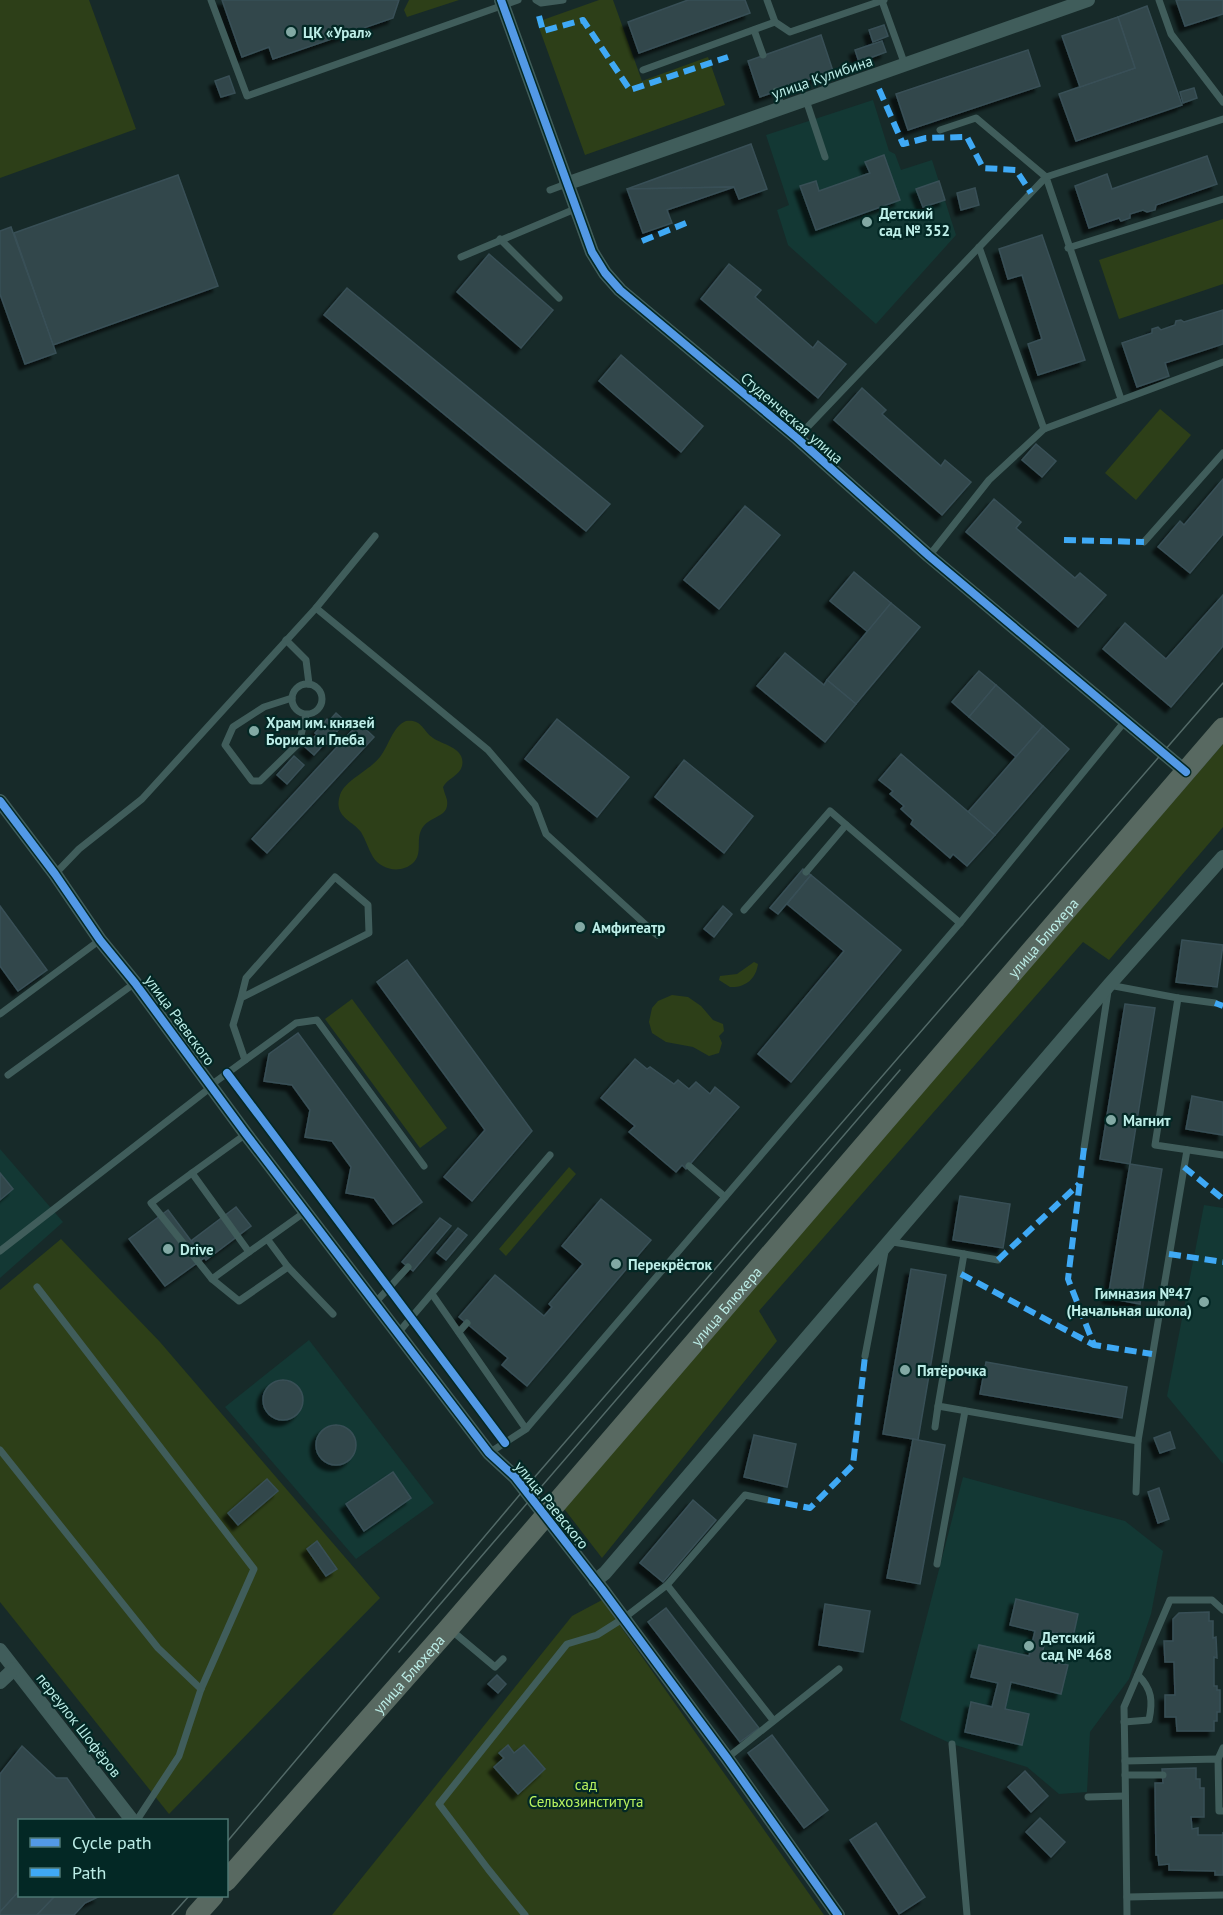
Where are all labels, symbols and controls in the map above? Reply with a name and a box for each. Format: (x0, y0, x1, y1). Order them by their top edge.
place label: ЦК «Урал» (303, 23, 372, 42)
marker: ЦК «Урал» (284, 25, 298, 39)
street label: улица Кулибина (769, 51, 875, 103)
place label: Детский сад № 352 (879, 204, 950, 240)
marker: Детский сад № 352 (860, 215, 874, 229)
street label: Студенческая улица (737, 368, 847, 468)
place label: Храм им. князей Бориса и Глеба (266, 713, 375, 749)
marker: Храм им. князей Бориса и Глеба (247, 724, 261, 738)
street label: улица Блюхера (1003, 894, 1082, 981)
place label: Амфитеатр (592, 918, 665, 937)
marker: Амфитеатр (573, 920, 587, 934)
street label: улица Раевского (141, 971, 219, 1069)
place label: Магнит (1123, 1111, 1171, 1130)
marker: Магнит (1104, 1113, 1118, 1127)
place label: Drive (180, 1240, 214, 1259)
marker: Drive (161, 1242, 175, 1256)
place label: Перекрёсток (628, 1255, 713, 1274)
marker: Перекрёсток (609, 1257, 623, 1271)
street label: улица Блюхера (686, 1262, 765, 1350)
place label: Гимназия №47 (Начальная школа) (1066, 1284, 1192, 1320)
marker: Гимназия №47 (Начальная школа) (1197, 1295, 1211, 1309)
place label: Пятёрочка (917, 1361, 986, 1380)
marker: Пятёрочка (898, 1363, 912, 1377)
street label: улица Раевского (511, 1457, 593, 1553)
place label: Детский сад № 468 (1041, 1628, 1112, 1664)
street label: улица Блюхера (369, 1630, 448, 1717)
marker: Детский сад № 468 (1022, 1639, 1036, 1653)
street label: переулок Шофёров (32, 1669, 126, 1781)
park label: сад Сельхозинститута (529, 1775, 643, 1811)
legend (18, 1819, 228, 1897)
text: Cycle path (72, 1831, 152, 1854)
text: Path (72, 1861, 106, 1884)

